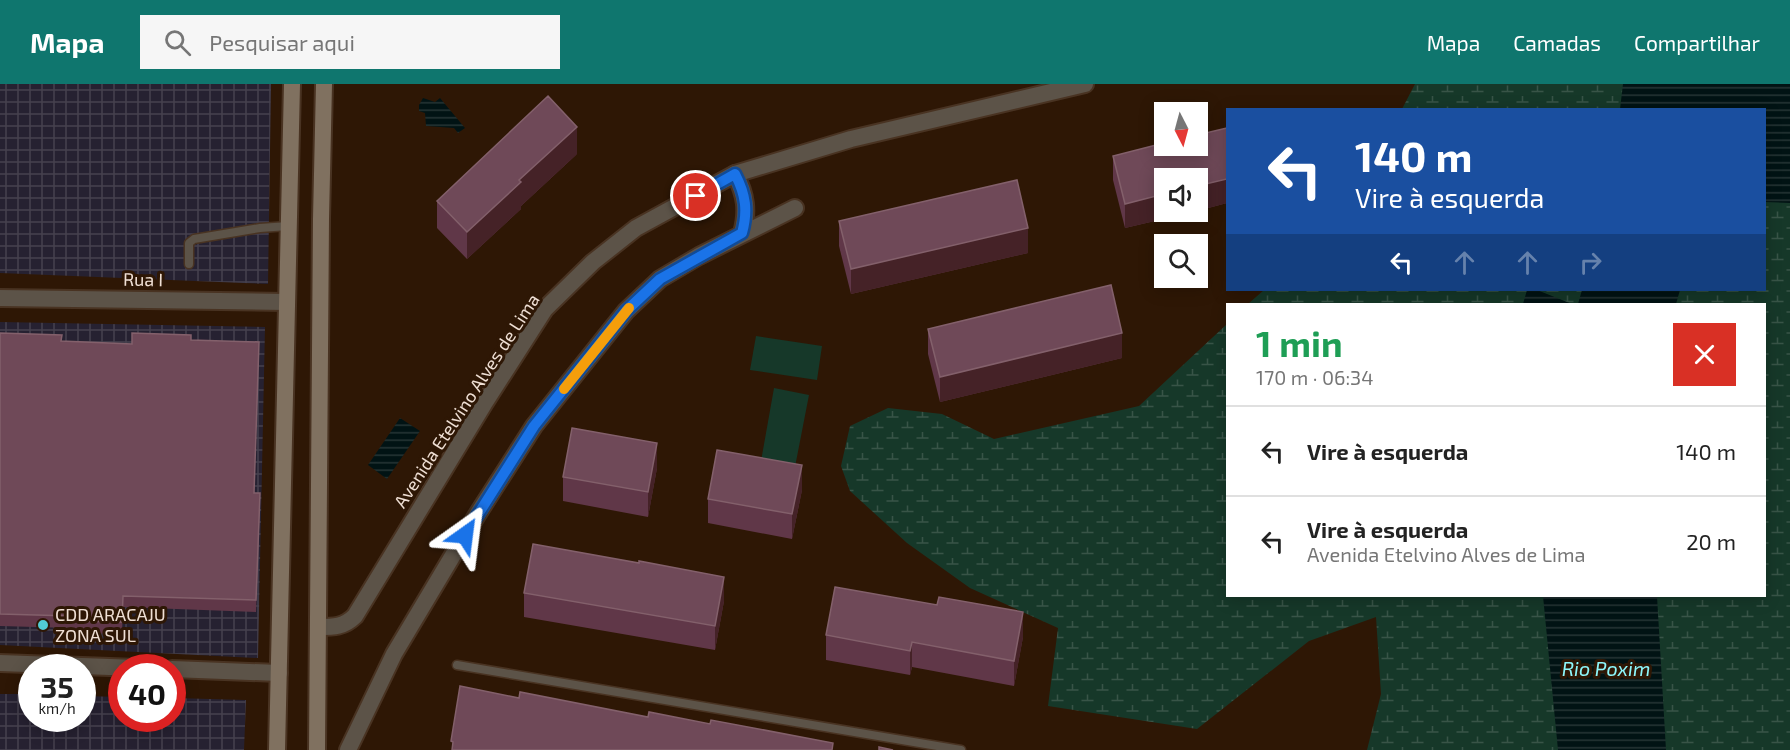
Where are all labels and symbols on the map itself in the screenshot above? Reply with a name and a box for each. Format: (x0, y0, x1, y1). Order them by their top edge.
north arrow (1154, 102, 1208, 156)
pin (670, 170, 721, 221)
street label: Rua I (123, 268, 163, 290)
street label: Avenida Etelvino Alves de Lima (389, 289, 544, 512)
position arrow (433, 503, 497, 567)
place label: CDD ARACAJU ZONA SUL (55, 603, 166, 646)
marker: CDD ARACAJU ZONA SUL (36, 618, 50, 632)
speed limit sign: 40 (108, 654, 186, 732)
water label: Rio Poxim (1562, 656, 1650, 680)

